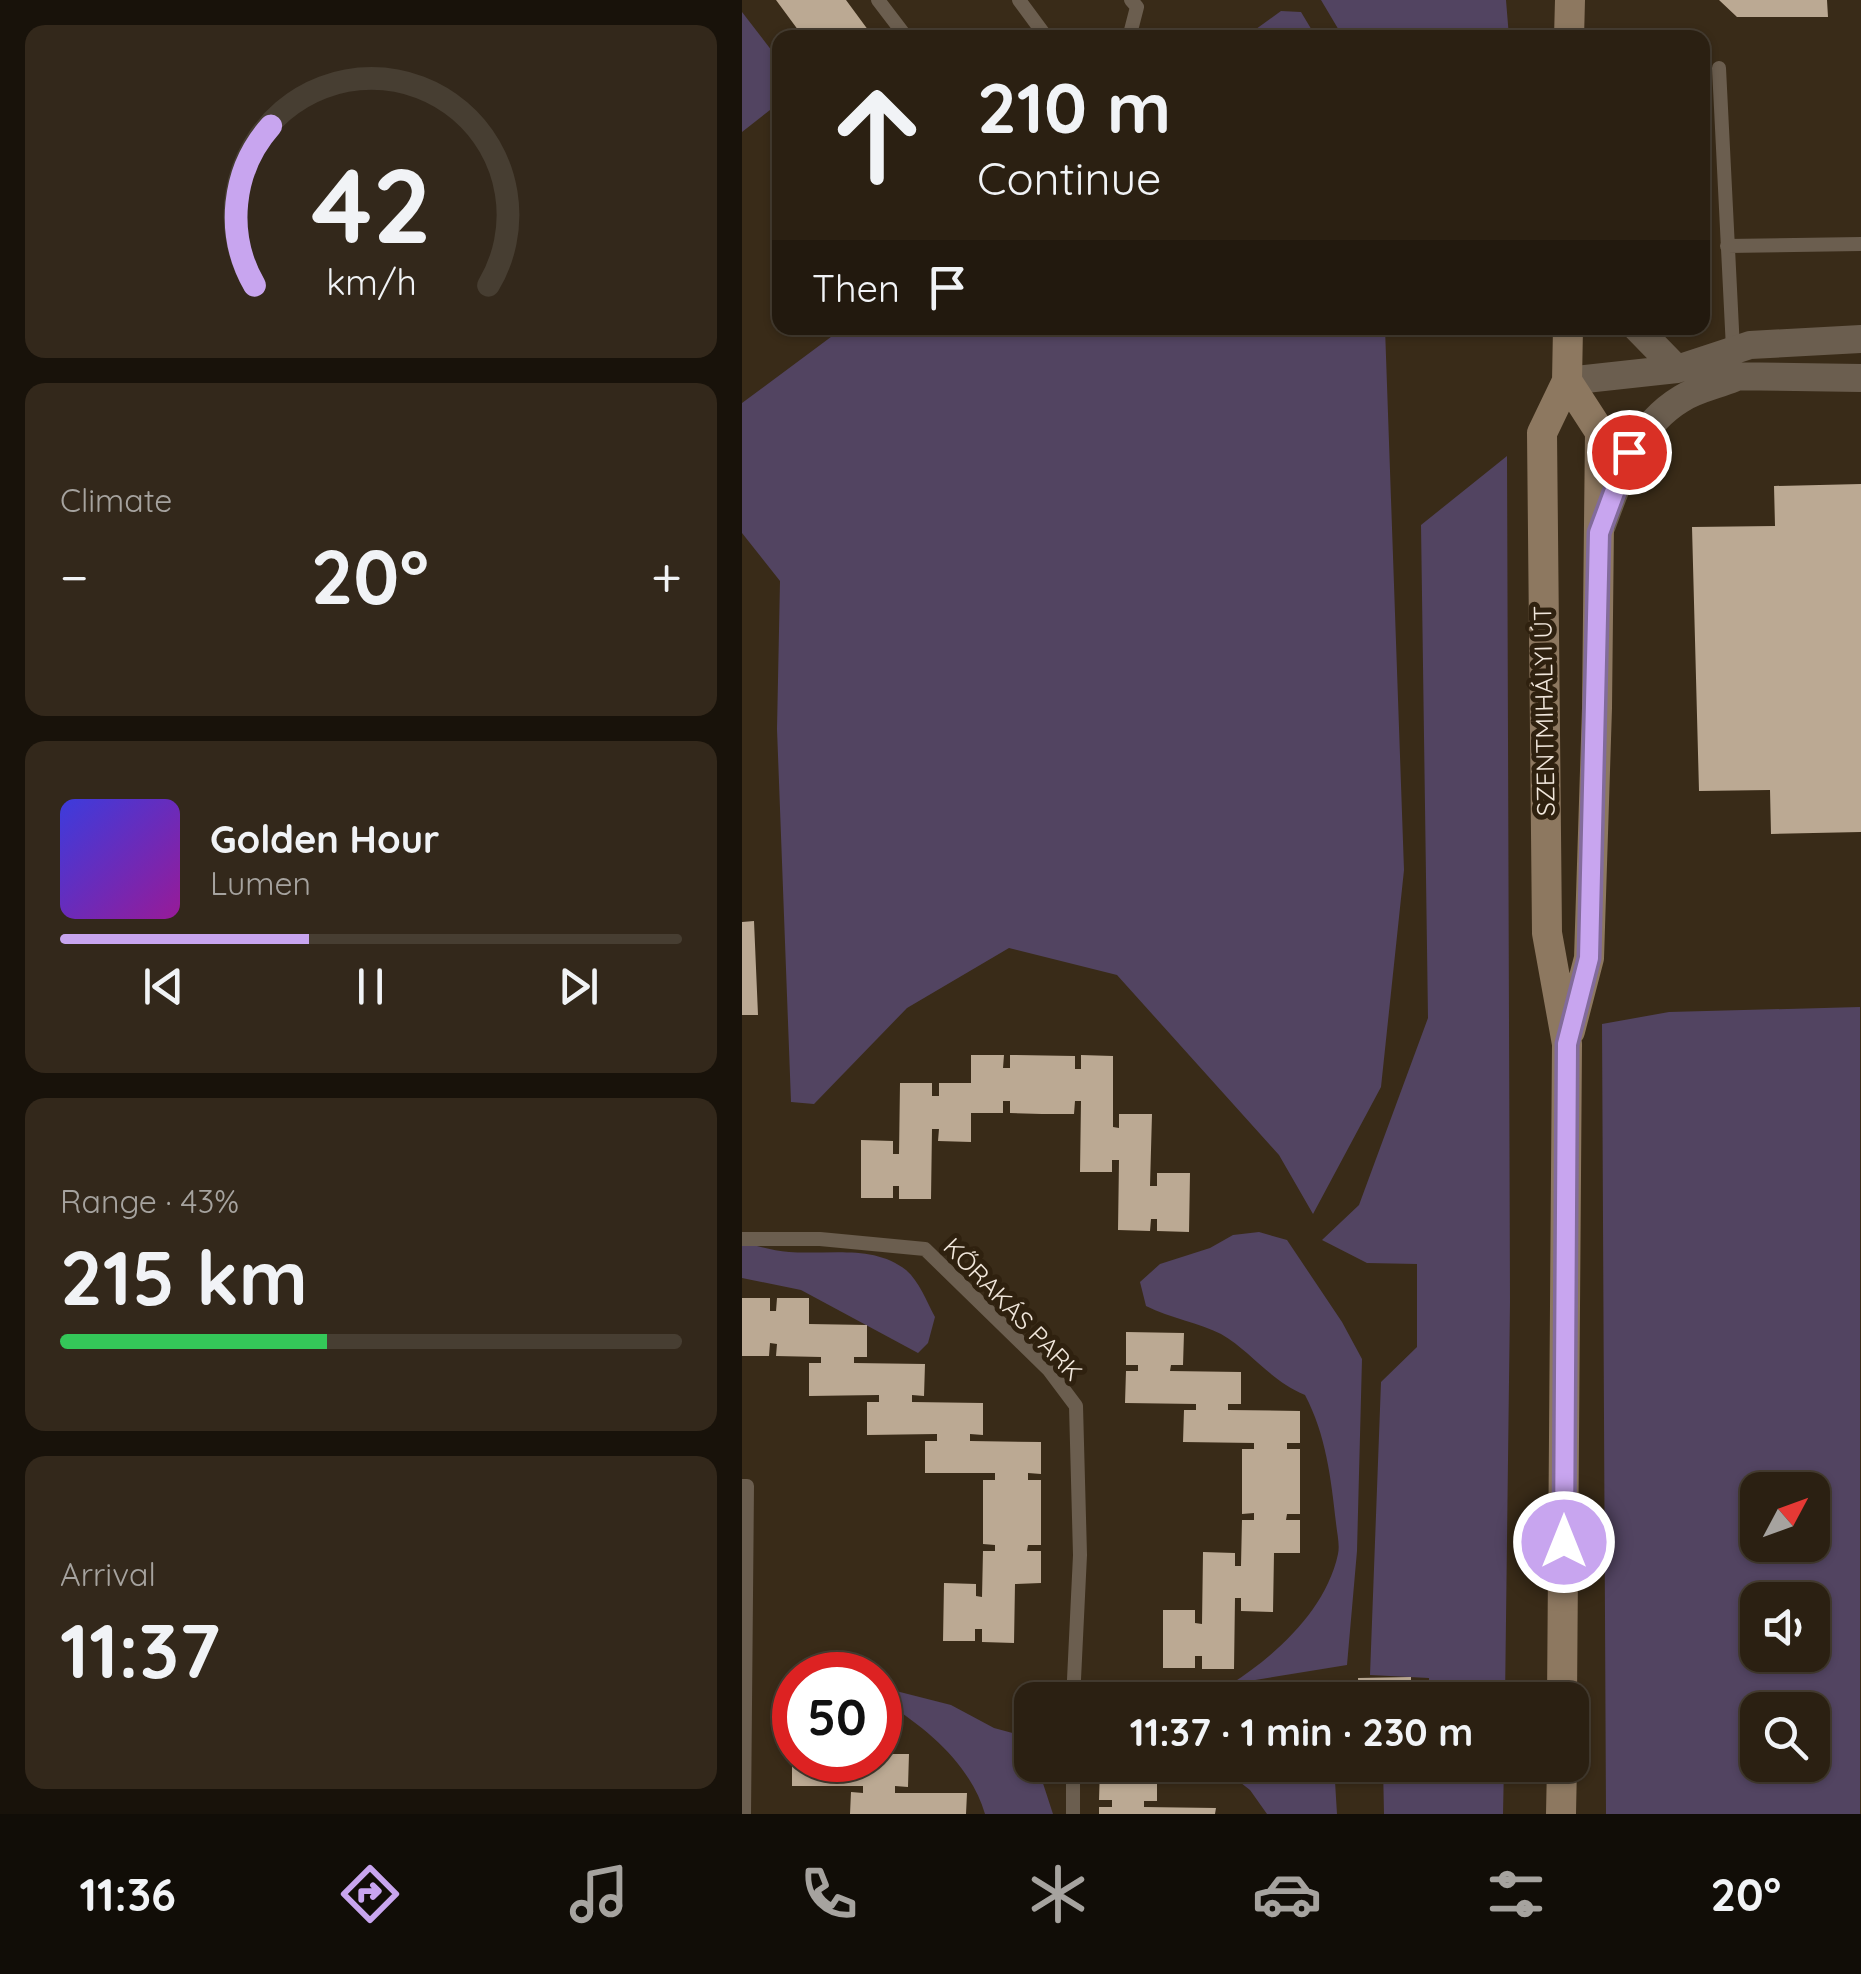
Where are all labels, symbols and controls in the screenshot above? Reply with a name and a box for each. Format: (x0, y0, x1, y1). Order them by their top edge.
text: 210 m (977, 63, 1171, 151)
icon: ahead (812, 70, 942, 200)
text: 42 (311, 139, 431, 269)
text: Continue (977, 150, 1162, 206)
text: km/h (326, 259, 416, 304)
icon: arrive (920, 260, 975, 315)
text: Then (812, 264, 900, 312)
pin (1587, 410, 1672, 495)
icon: arrive (1602, 425, 1657, 480)
text: Climate (60, 480, 172, 520)
text: 20° (311, 529, 429, 623)
text: − (60, 542, 89, 611)
text: + (651, 542, 682, 611)
street label: SZENTMIHÁLYI ÚT (1526, 605, 1561, 817)
text: Golden Hour (210, 815, 439, 863)
text: Lumen (210, 863, 311, 903)
icon: previous (136, 959, 191, 1014)
icon: pause (343, 959, 398, 1014)
icon: next (551, 959, 606, 1014)
text: Range · 43% (60, 1181, 239, 1221)
text: 215 km (60, 1230, 308, 1324)
street label: KŐRAKÁS PARK (937, 1231, 1089, 1387)
north arrow (1740, 1472, 1830, 1562)
map controls (1740, 1472, 1830, 1782)
position arrow (1512, 1490, 1616, 1594)
text: Arrival (60, 1554, 156, 1594)
button: sound (1740, 1582, 1830, 1672)
text: 11:37 (60, 1603, 220, 1697)
speed limit sign: 50 (772, 1652, 902, 1782)
button: search (1740, 1692, 1830, 1782)
text: 11:37 · 1 min · 230 m (1130, 1708, 1473, 1756)
icon: directions (335, 1859, 405, 1929)
icon: music (564, 1859, 634, 1929)
icon: phone (794, 1859, 864, 1929)
icon: climate (1023, 1859, 1093, 1929)
icon: car (1252, 1859, 1322, 1929)
icon: filters (1481, 1859, 1551, 1929)
text: 11:36 (80, 1866, 176, 1922)
text: 20° (1710, 1866, 1781, 1922)

